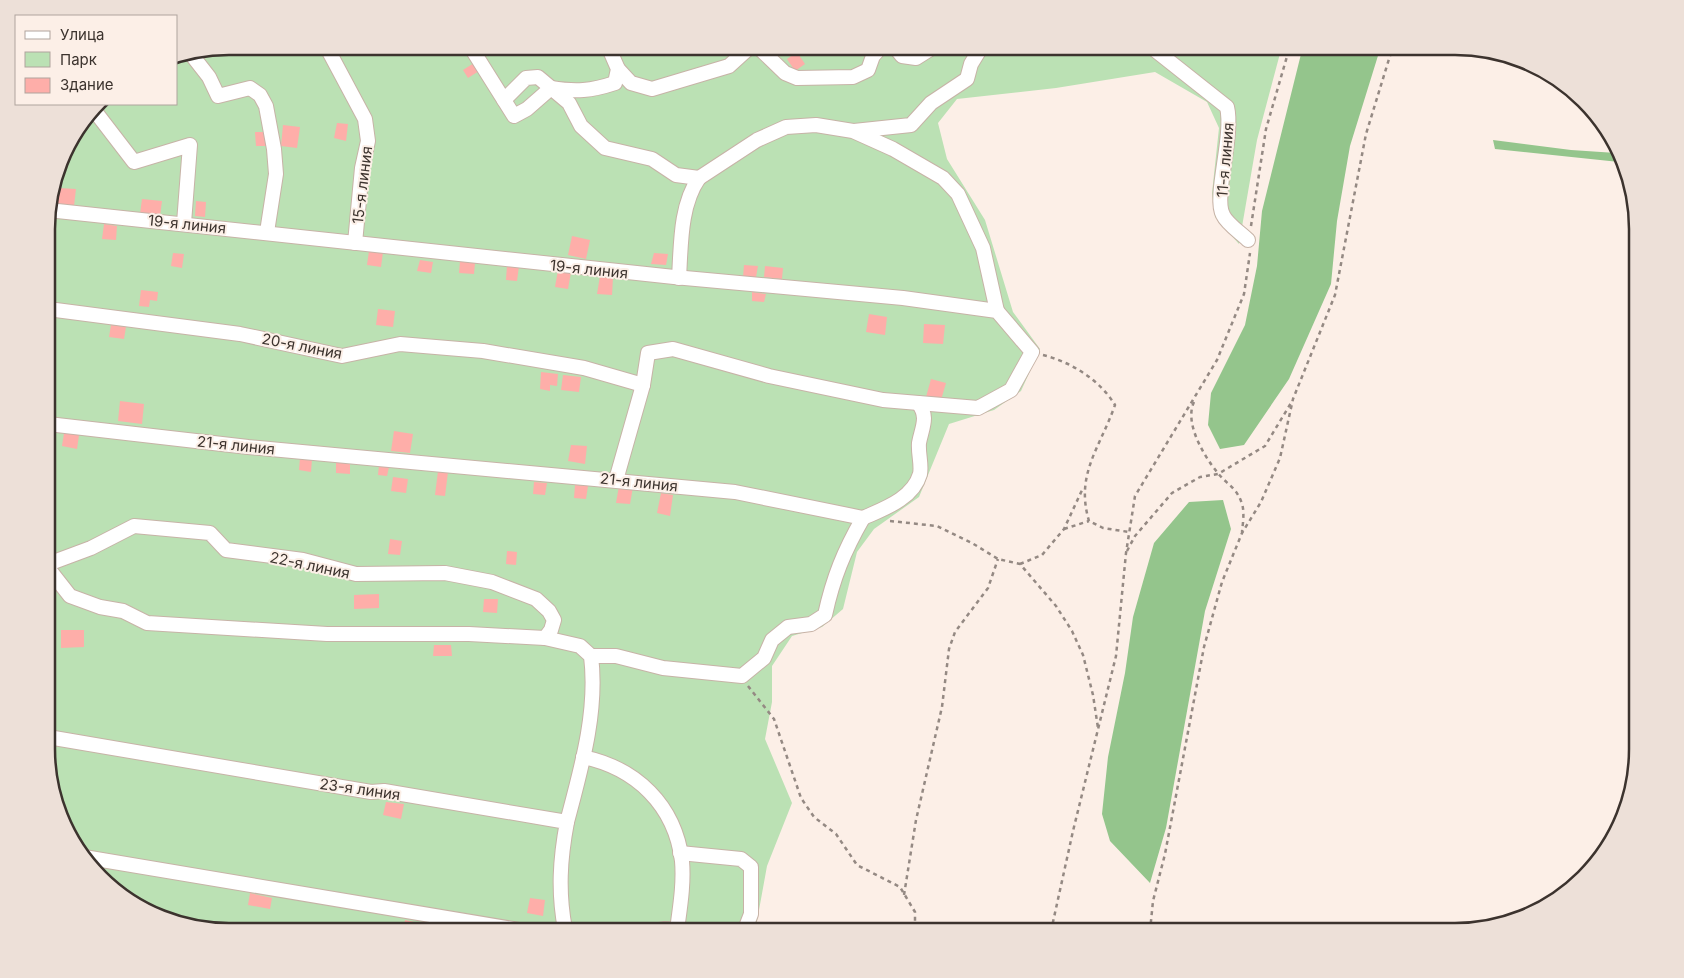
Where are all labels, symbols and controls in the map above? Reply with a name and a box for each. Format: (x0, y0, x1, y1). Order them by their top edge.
legend (15, 15, 178, 105)
text: Улица (60, 25, 104, 44)
text: Парк (60, 50, 97, 69)
text: Здание (60, 75, 114, 94)
street label: 11-я линия (1212, 122, 1238, 198)
street label: 15-я линия (348, 145, 376, 225)
street label: 19-я линия (147, 210, 227, 238)
street label: 19-я линия (549, 255, 629, 283)
street label: 20-я линия (260, 329, 344, 363)
street label: 21-я линия (196, 431, 276, 459)
street label: 21-я линия (599, 468, 679, 496)
street label: 22-я линия (268, 547, 352, 583)
street label: 23-я линия (318, 774, 402, 804)

